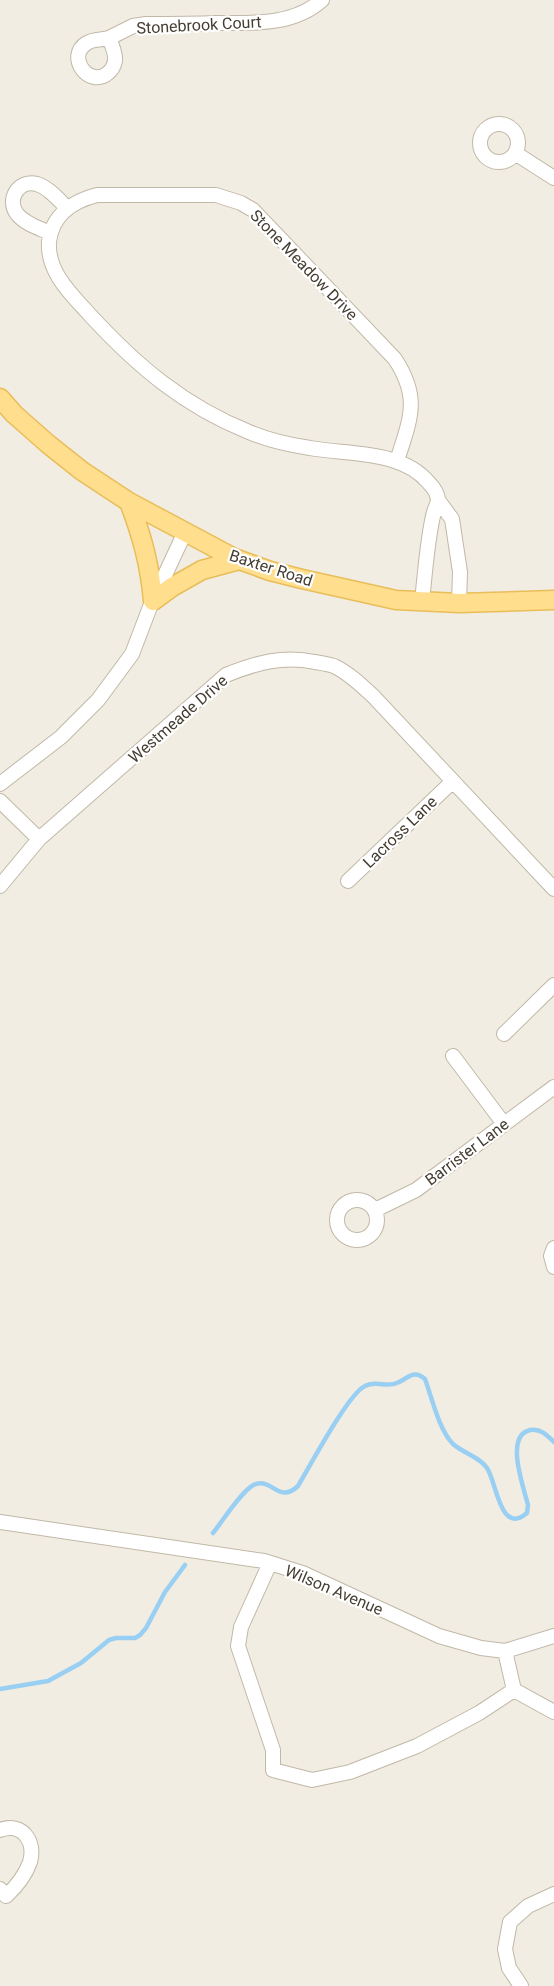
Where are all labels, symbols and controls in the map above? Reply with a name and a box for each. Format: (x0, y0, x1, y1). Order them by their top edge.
street label: Stonebrook Court (136, 12, 262, 38)
street label: Stone Meadow Drive (246, 206, 362, 324)
street label: Baxter Road (227, 546, 315, 590)
street label: Westmeade Drive (125, 671, 231, 767)
street label: Lacross Lane (359, 792, 441, 872)
street label: Barrister Lane (422, 1114, 512, 1190)
street label: Wilson Avenue (282, 1561, 386, 1619)

